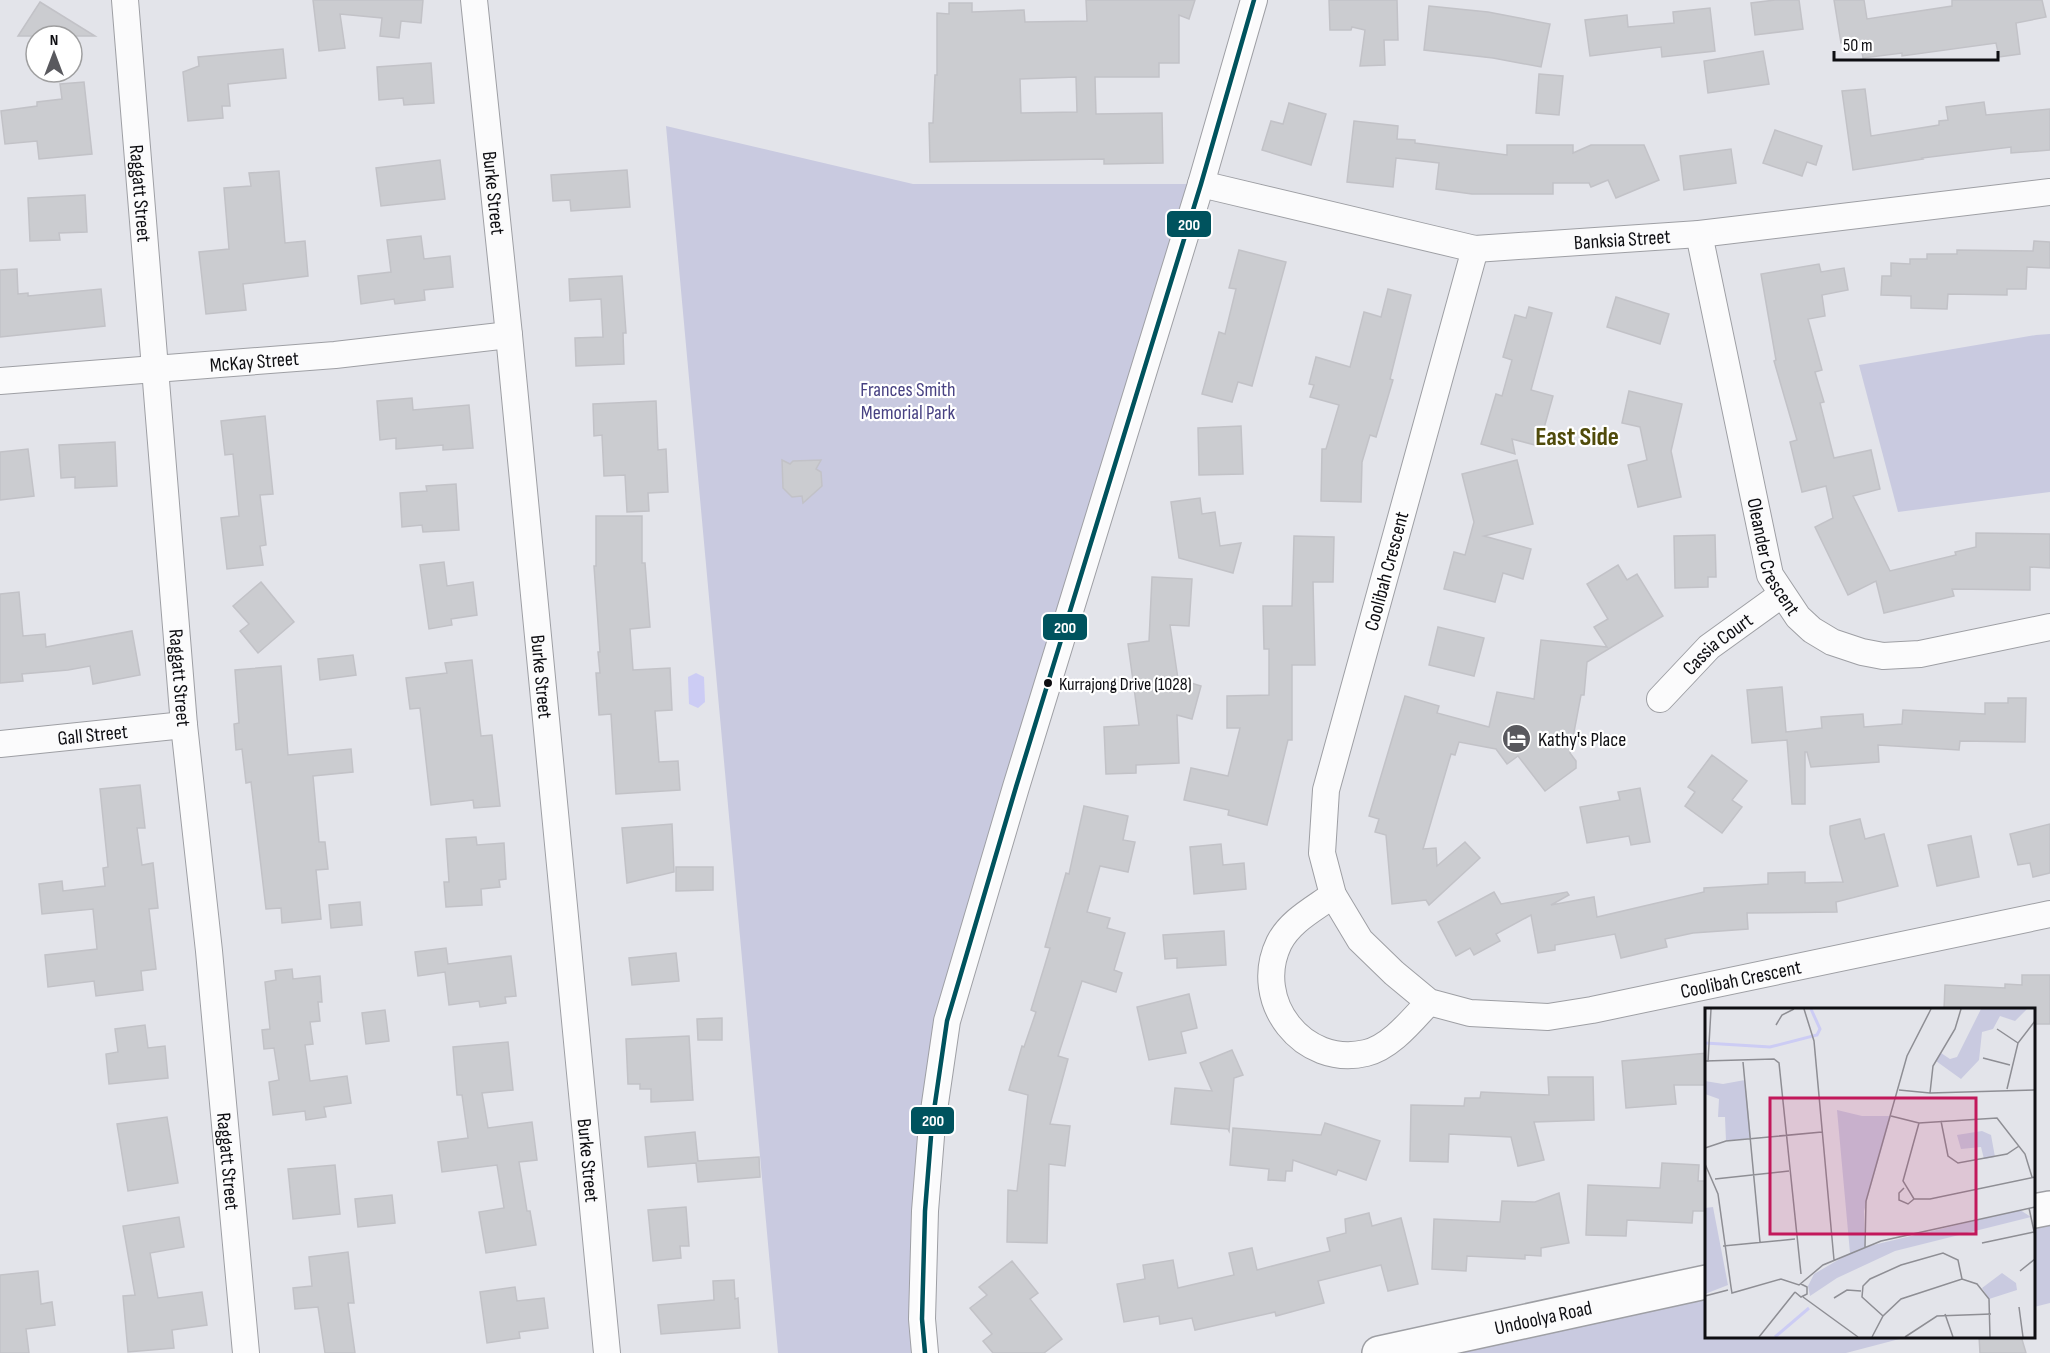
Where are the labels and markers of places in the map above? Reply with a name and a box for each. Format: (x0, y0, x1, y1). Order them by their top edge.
place label: Kurrajong Drive (1028) (1059, 674, 1192, 695)
marker: Kurrajong Drive (1028) (1042, 677, 1054, 689)
hotel icon: Kathy's Place (1501, 723, 1533, 755)
place label: Kathy's Place (1538, 728, 1626, 752)

